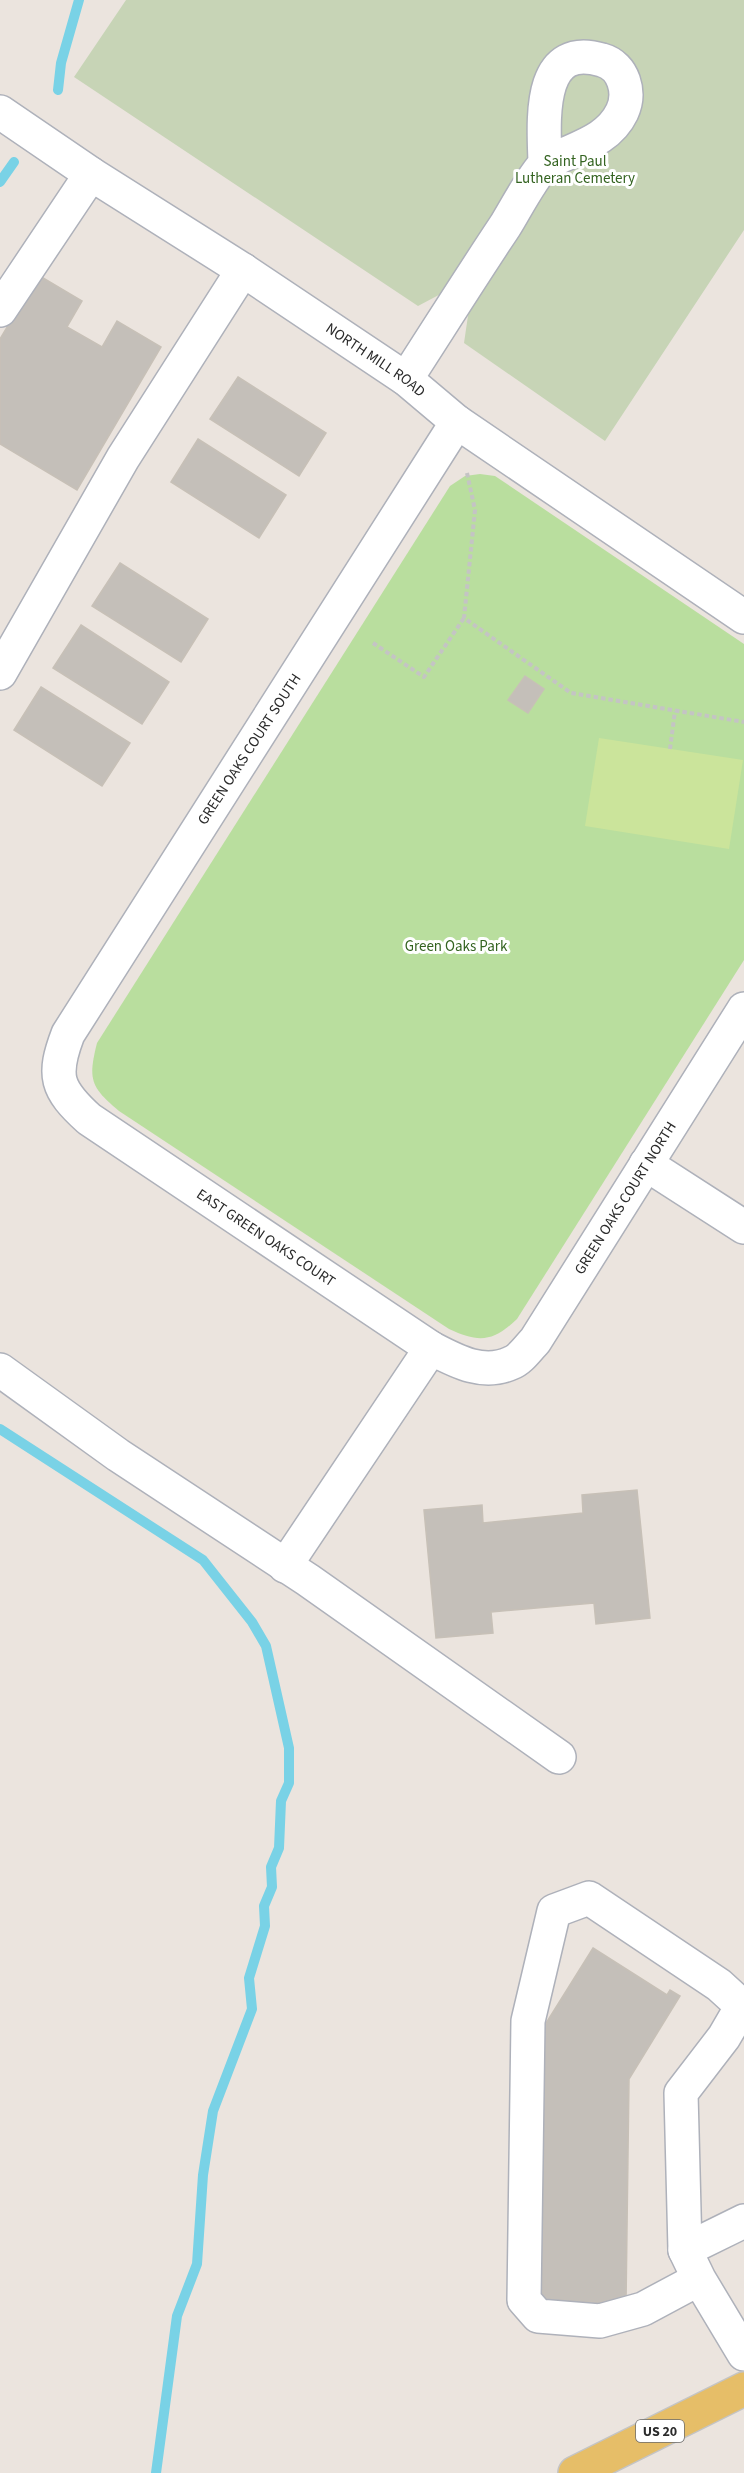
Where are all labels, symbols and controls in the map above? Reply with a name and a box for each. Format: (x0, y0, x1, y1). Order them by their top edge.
park label: Saint Paul Lutheran Cemetery (515, 151, 635, 189)
street label: NORTH MILL ROAD (321, 318, 430, 402)
street label: GREEN OAKS COURT SOUTH (193, 670, 306, 829)
park label: Green Oaks Park (405, 936, 508, 957)
street label: GREEN OAKS COURT NORTH (569, 1118, 682, 1279)
street label: EAST GREEN OAKS COURT (192, 1184, 339, 1292)
road number: US 20 (636, 2420, 684, 2442)

